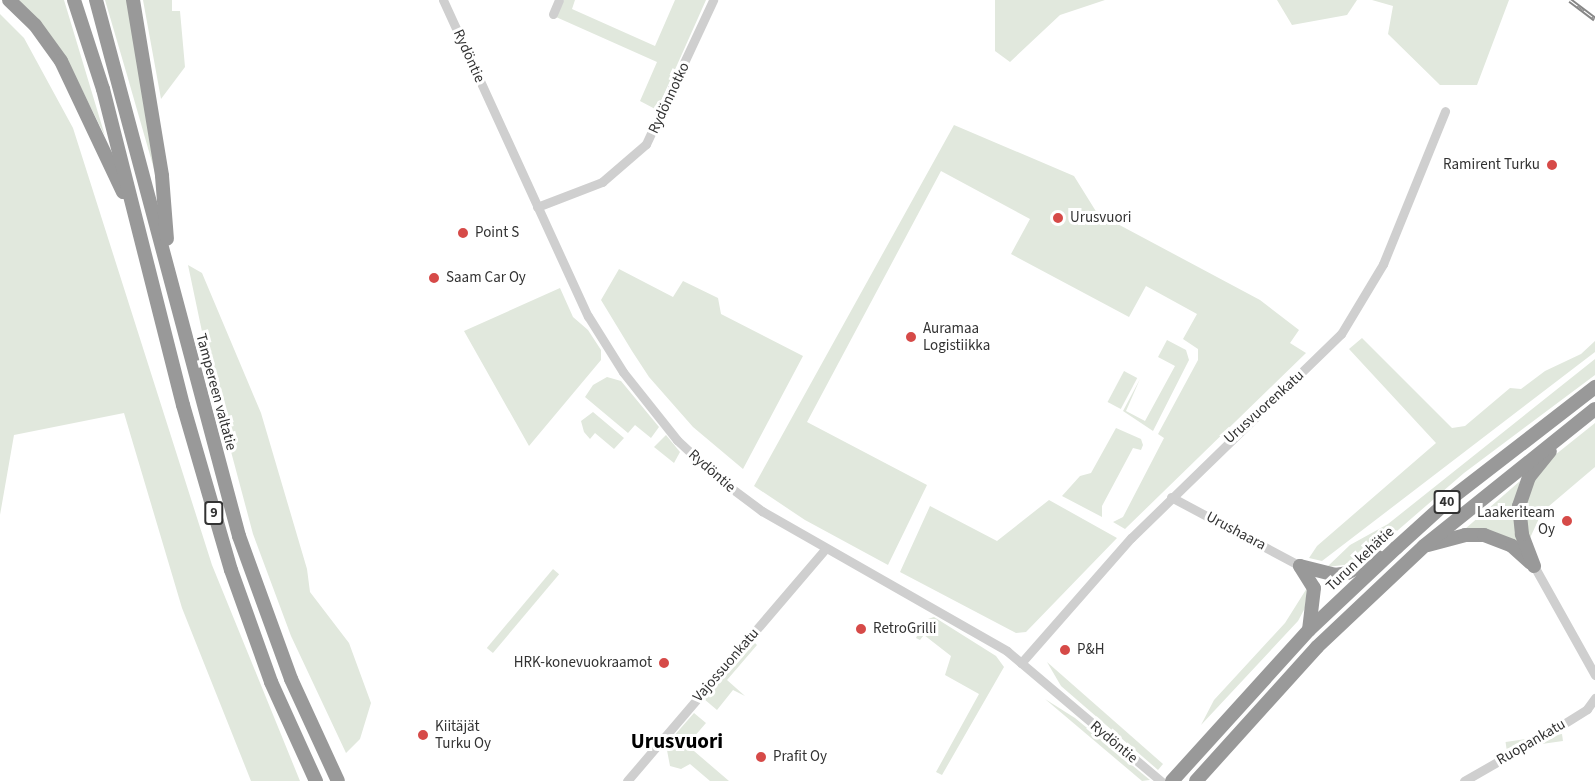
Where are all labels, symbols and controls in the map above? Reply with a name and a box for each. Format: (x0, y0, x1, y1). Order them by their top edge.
street label: Rydöntie (449, 27, 489, 85)
street label: Rydönnotko (645, 59, 693, 137)
place label: Ramirent Turku (1443, 156, 1540, 174)
marker: Ramirent Turku (1545, 158, 1559, 172)
place label: Urusvuori (1070, 209, 1132, 227)
marker: Urusvuori (1051, 211, 1065, 225)
place label: Point S (475, 224, 519, 242)
marker: Point S (456, 226, 470, 240)
place label: Saam Car Oy (446, 269, 526, 287)
marker: Saam Car Oy (427, 271, 441, 285)
place label: Auramaa Logistiikka (923, 319, 990, 354)
marker: Auramaa Logistiikka (904, 330, 918, 344)
street label: Tampereen valtatie (192, 332, 240, 452)
street label: Urusvuorenkatu (1220, 366, 1308, 448)
street label: Rydöntie (685, 446, 739, 496)
road number: 40 (1434, 491, 1460, 513)
road number: 9 (204, 502, 224, 524)
place label: Laakeriteam Oy (1477, 503, 1555, 538)
street label: Urushaara (1203, 508, 1269, 554)
marker: Laakeriteam Oy (1560, 514, 1574, 528)
street label: Turun kehätie (1322, 523, 1398, 595)
place label: RetroGrilli (873, 620, 936, 638)
marker: RetroGrilli (854, 622, 868, 636)
street label: Vajossuonkatu (689, 625, 763, 705)
place label: P&H (1077, 641, 1104, 659)
marker: P&H (1058, 643, 1072, 657)
place label: HRK-konevuokraamot (514, 654, 652, 672)
marker: HRK-konevuokraamot (657, 656, 671, 670)
street label: Ruopankatu (1493, 715, 1569, 769)
place label: Kiitäjät Turku Oy (435, 717, 491, 752)
street label: Rydöntie (1087, 717, 1141, 767)
marker: Kiitäjät Turku Oy (416, 728, 430, 742)
district label: Urusvuori (631, 728, 723, 754)
place label: Prafit Oy (773, 748, 827, 766)
marker: Prafit Oy (754, 750, 768, 764)

